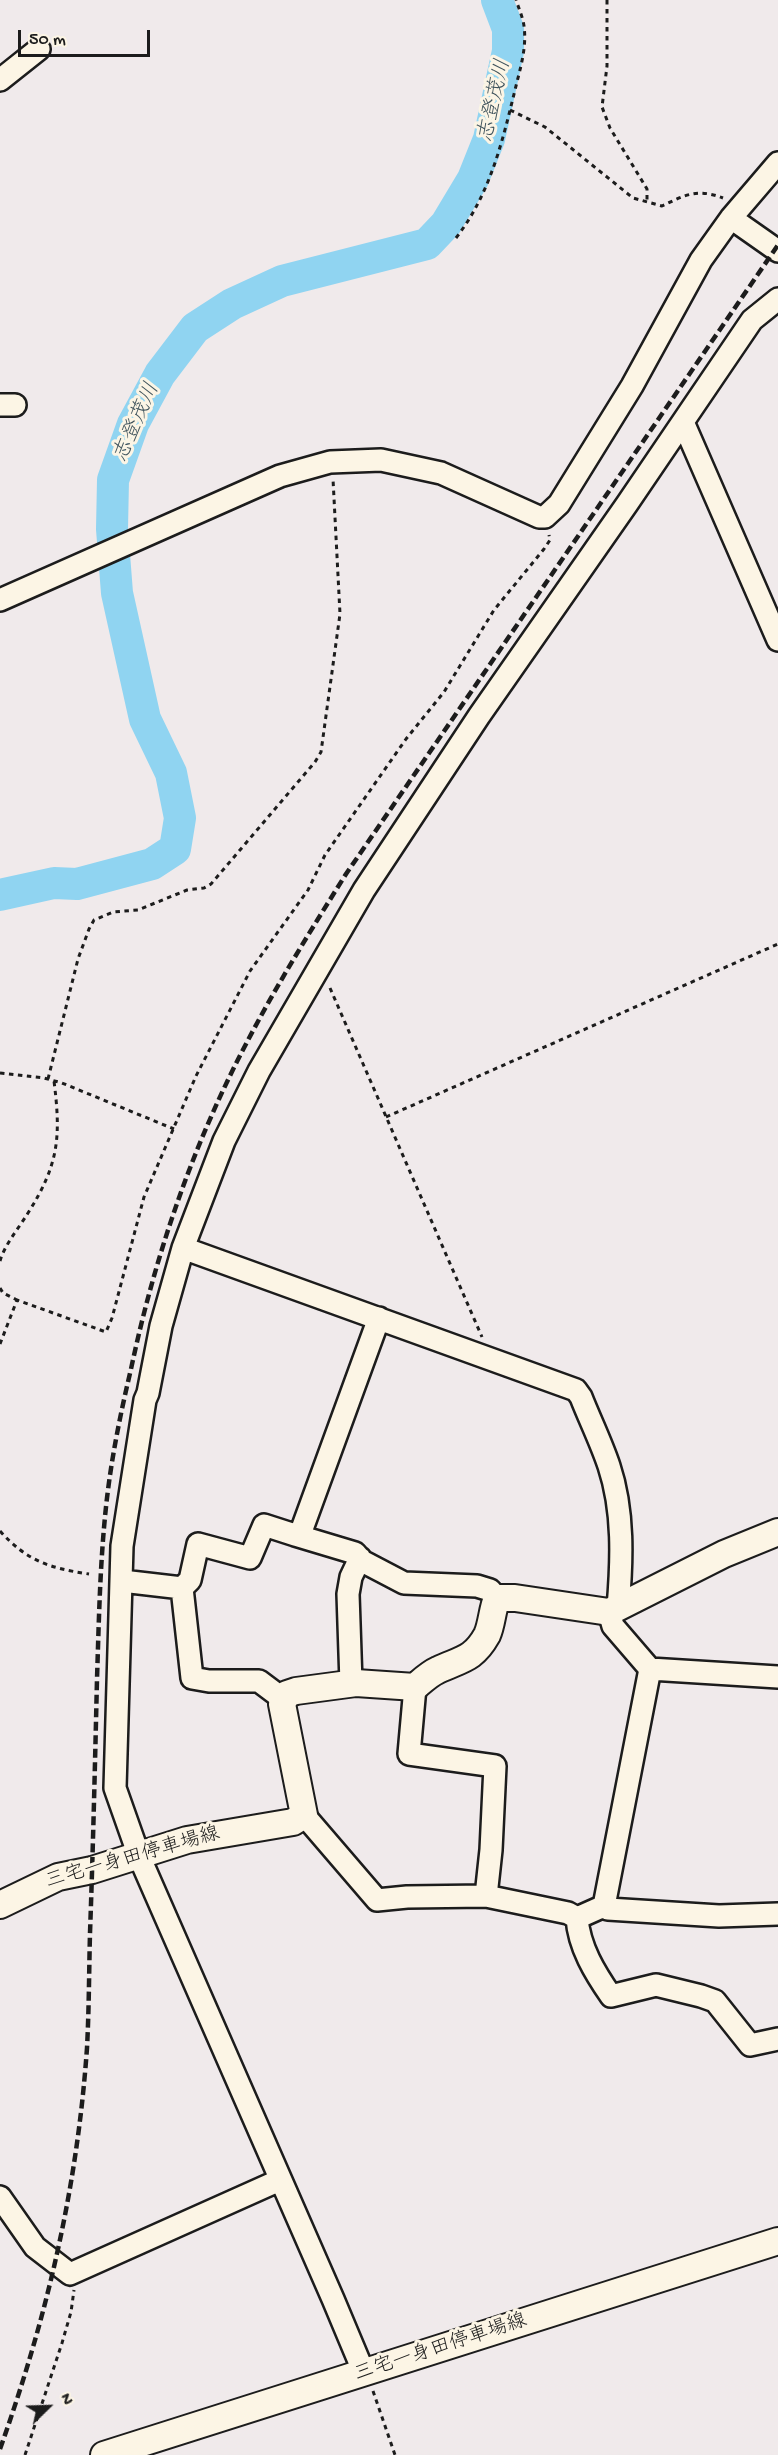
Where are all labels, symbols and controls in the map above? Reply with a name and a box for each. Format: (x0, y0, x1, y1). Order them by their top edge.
scale bar (21, 18, 153, 56)
text: 50 m (29, 30, 66, 51)
water label: 志登茂川 (474, 57, 518, 145)
water label: 志登茂川 (109, 380, 167, 466)
street label: 三宅一身田停車場線 (43, 1823, 223, 1895)
street label: 三宅一身田停車場線 (352, 2310, 530, 2388)
north arrow (18, 2377, 78, 2437)
text: N (54, 2391, 76, 2408)

